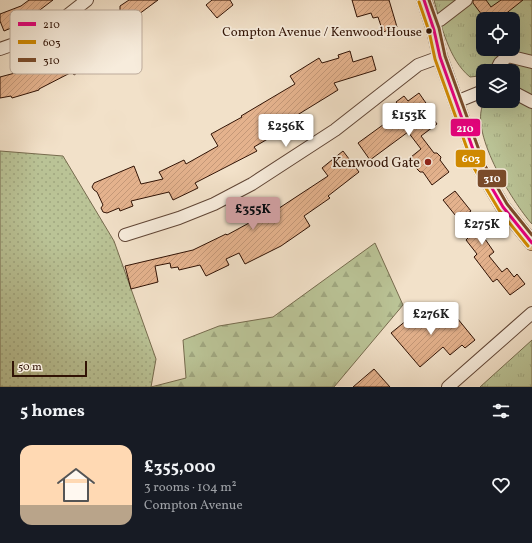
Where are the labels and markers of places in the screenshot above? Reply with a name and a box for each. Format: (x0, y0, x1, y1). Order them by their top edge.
place label: Compton Avenue / Kenwood House (222, 24, 422, 42)
marker: Compton Avenue / Kenwood House (424, 26, 434, 36)
pin: £153K (381, 103, 437, 137)
pin: £256K (258, 114, 314, 148)
place label: Kenwood Gate (332, 154, 420, 173)
marker: Kenwood Gate (423, 157, 433, 167)
pin: £355K (225, 197, 281, 231)
pin: £275K (454, 212, 510, 246)
pin: £276K (403, 302, 459, 336)

